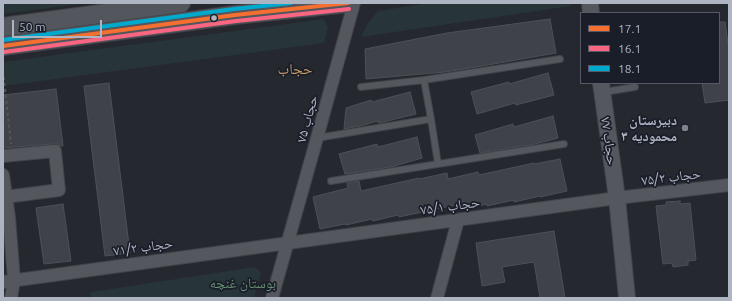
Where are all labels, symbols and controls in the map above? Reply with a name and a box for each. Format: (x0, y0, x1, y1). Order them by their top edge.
scale bar (14, 12, 104, 38)
legend (580, 12, 720, 84)
unlabelled marker (209, 13, 219, 23)
text: 50 m (19, 20, 46, 33)
text: 17.1 (618, 22, 641, 35)
text: 16.1 (618, 42, 641, 55)
district label: حجاب (278, 60, 312, 78)
text: 18.1 (618, 62, 641, 75)
street label: حجاب ۷۵ (293, 93, 321, 145)
place label: دبیرستان محمودیه ۳ (621, 112, 677, 144)
street label: حجاب ۷۷ (597, 116, 621, 166)
marker: دبیرستان محمودیه ۳ (680, 123, 690, 133)
street label: حجاب ۷۵/۲ (640, 165, 702, 189)
street label: حجاب ۷۵/۱ (419, 194, 481, 218)
street label: حجاب ۷۱/۲ (112, 235, 174, 259)
park label: بوستان غنچه (210, 275, 276, 291)

